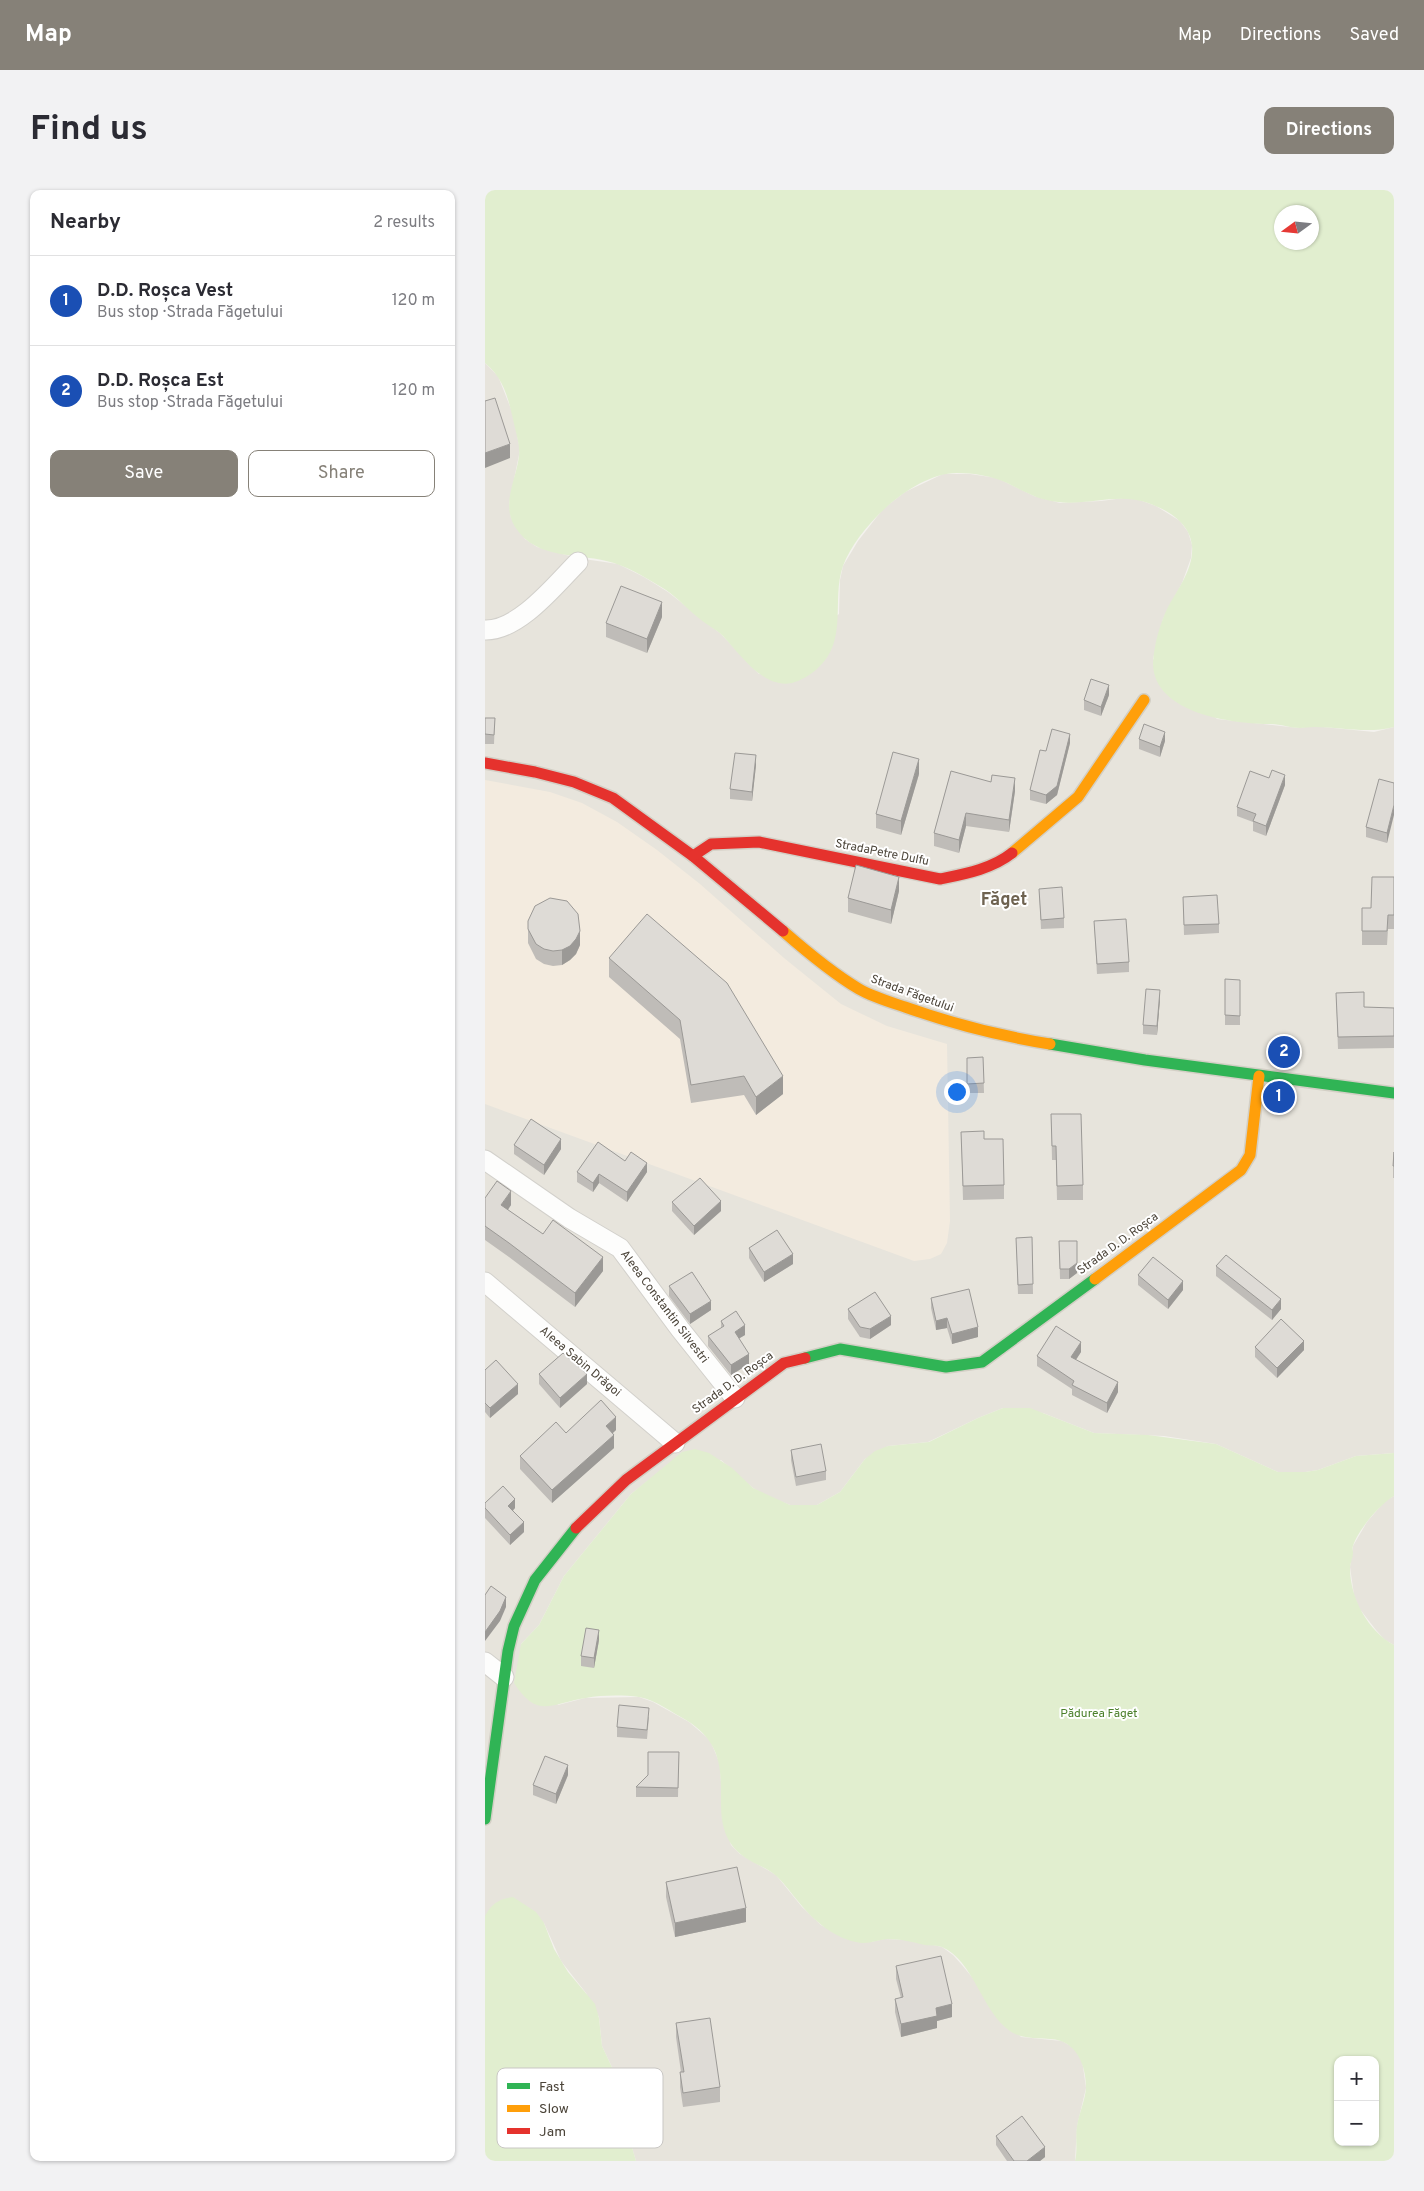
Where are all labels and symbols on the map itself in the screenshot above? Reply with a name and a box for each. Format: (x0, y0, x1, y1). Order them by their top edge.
north arrow (1274, 205, 1319, 250)
street label: StradaPetre Dulfu (834, 836, 930, 870)
district label: Făget (981, 889, 1027, 912)
street label: Strada Făgetului (868, 972, 956, 1016)
pin: 2 (1268, 1033, 1300, 1071)
pin: 1 (1263, 1078, 1295, 1116)
your location (944, 1079, 970, 1105)
street label: Strada D. D. Roșca (1074, 1209, 1162, 1279)
street label: Aleea Constantin Silvestri (616, 1247, 712, 1367)
street label: Aleea Sabin Drăgoi (536, 1323, 624, 1401)
street label: Strada D. D. Roșca (689, 1348, 777, 1418)
park label: Pădurea Făget (1060, 1706, 1138, 1722)
legend (497, 2068, 663, 2148)
text: Fast (539, 2079, 565, 2096)
text: Slow (539, 2101, 569, 2118)
text: Jam (539, 2124, 566, 2141)

